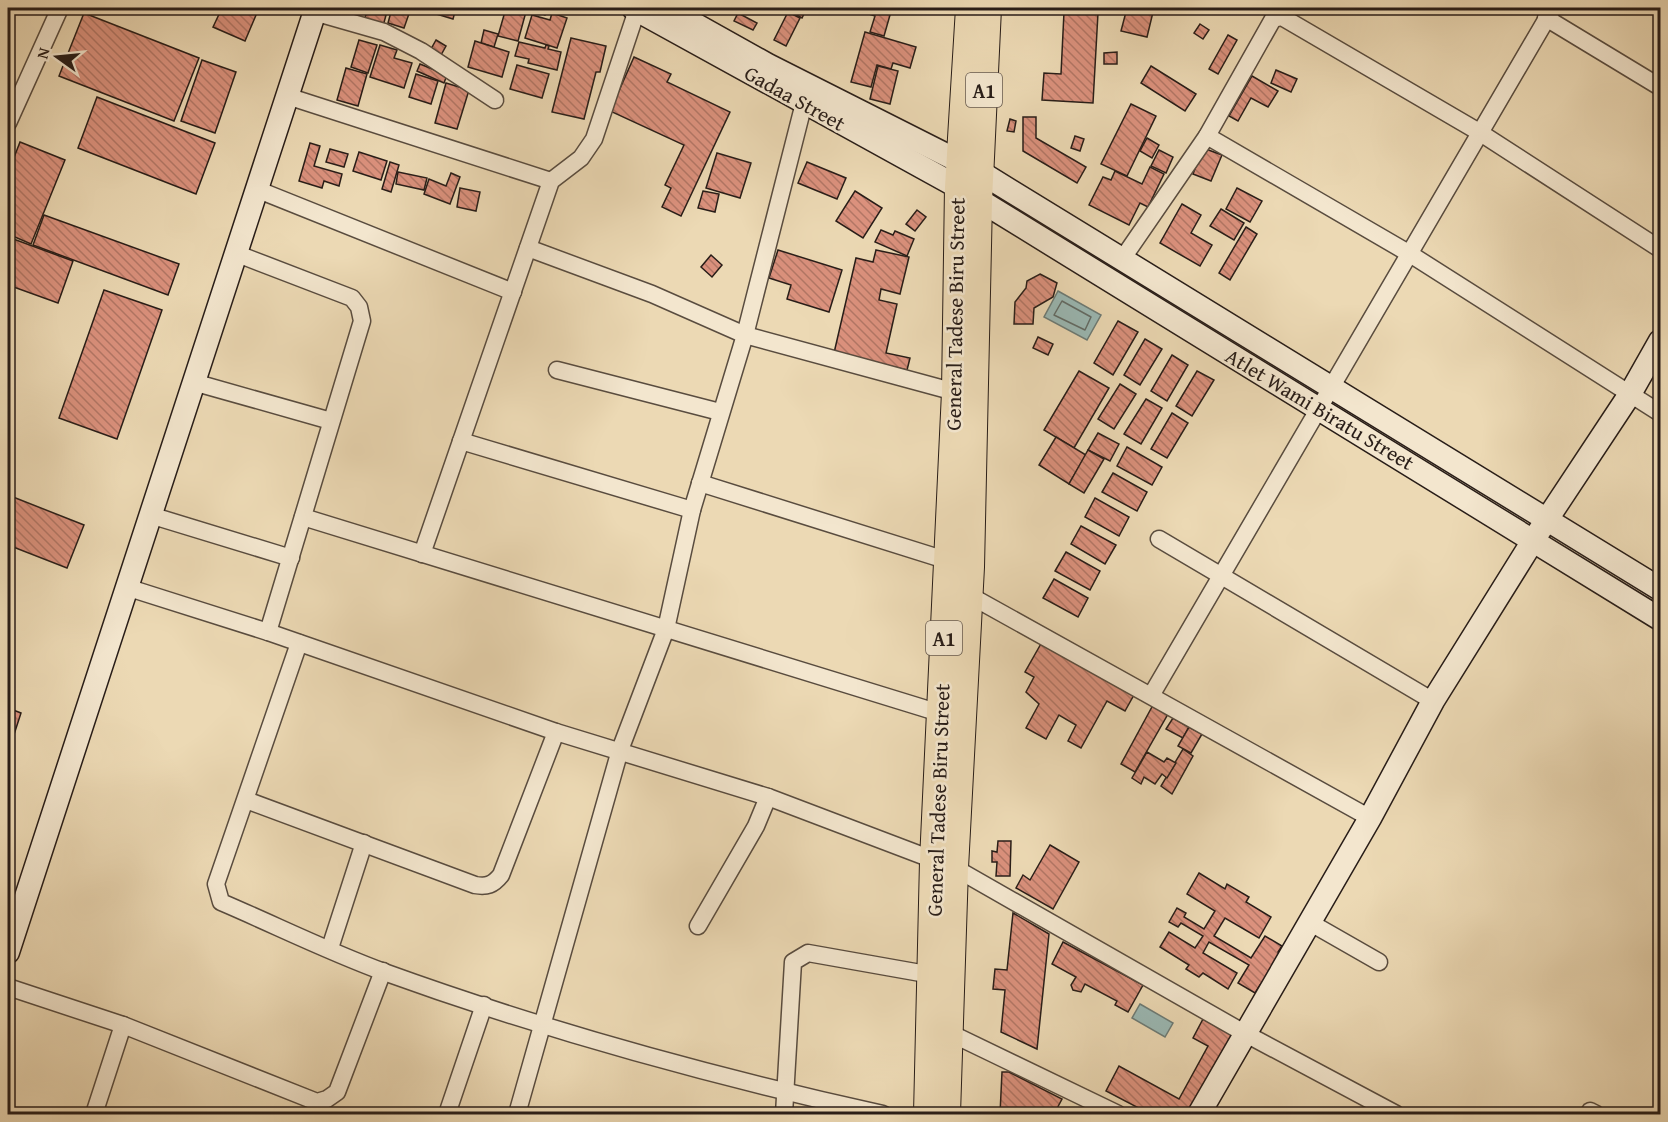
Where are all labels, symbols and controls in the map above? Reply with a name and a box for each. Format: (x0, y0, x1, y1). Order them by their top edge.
north arrow (27, 27, 87, 87)
text: N (30, 45, 56, 61)
street label: Gadaa Street (739, 58, 852, 139)
road number: A1 (966, 73, 1002, 107)
street label: General Tadese Biru Street (937, 197, 973, 431)
street label: Atlet Wami Biratu Street (1220, 340, 1421, 478)
road number: A1 (926, 621, 962, 655)
street label: General Tadese Biru Street (918, 682, 958, 917)

